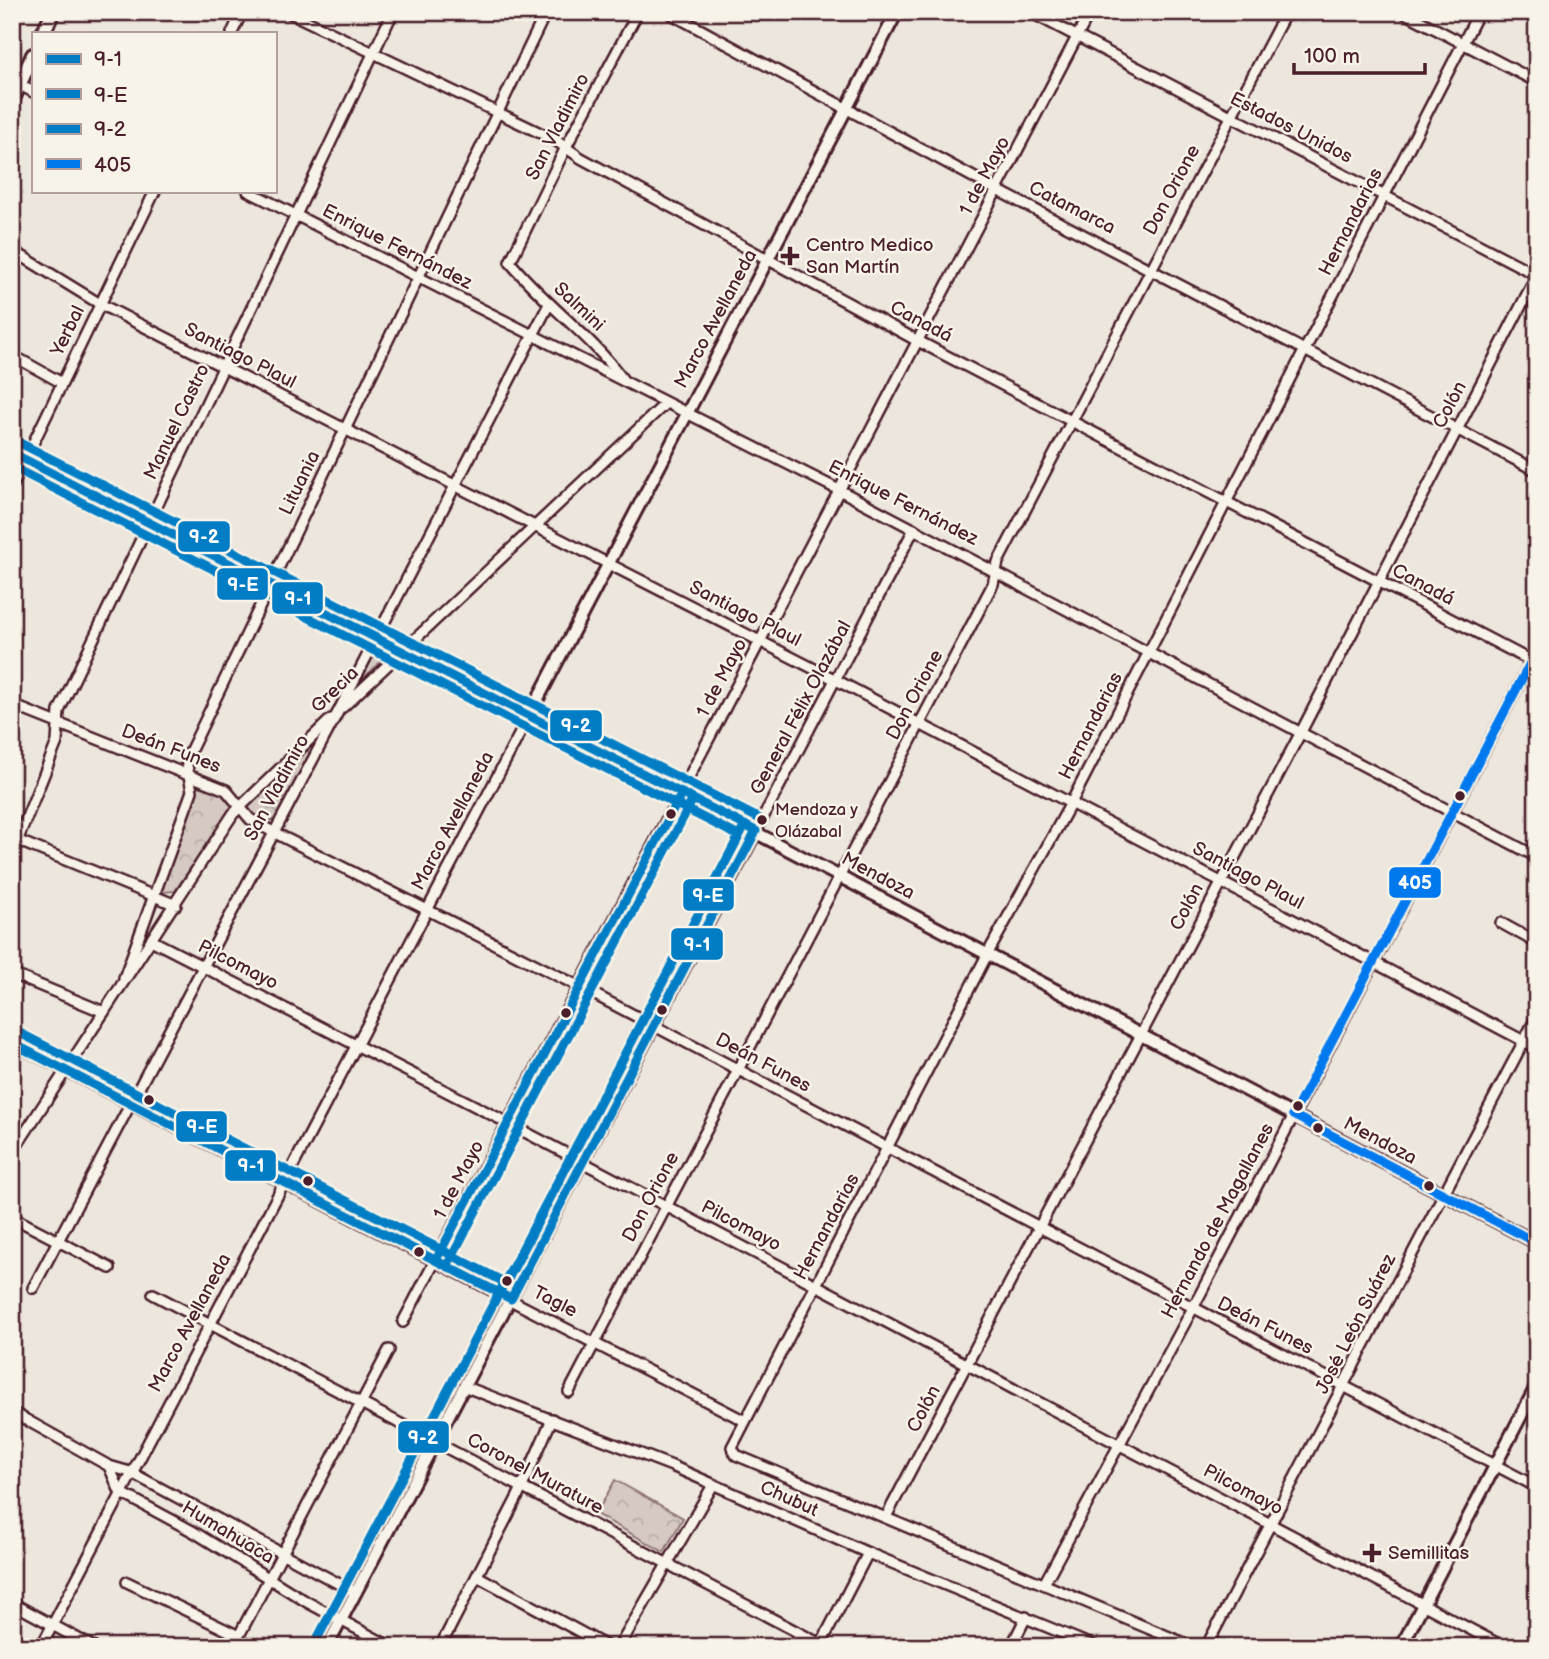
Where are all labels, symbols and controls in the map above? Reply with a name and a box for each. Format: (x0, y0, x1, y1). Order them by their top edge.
legend (32, 32, 276, 192)
scale bar (1294, 32, 1425, 76)
text: 100 m (1304, 44, 1360, 69)
text: 9-1 (94, 47, 122, 72)
street label: San Vladimiro (521, 70, 595, 184)
text: 9-E (94, 83, 128, 108)
street label: Estados Unidos (1226, 87, 1356, 169)
text: 9-2 (94, 117, 127, 142)
street label: 1 de Mayo (955, 133, 1015, 219)
street label: Don Orione (1139, 141, 1205, 239)
text: 405 (94, 153, 131, 178)
street label: Hernandarias (1314, 165, 1388, 279)
street label: Catamarca (1025, 176, 1119, 240)
street label: Enrique Fernández (318, 199, 477, 295)
place label: Centro Medico San Martín (806, 234, 934, 279)
street label: Marco Avellaneda (670, 246, 762, 392)
marker: Centro Medico San Martín (780, 246, 800, 266)
street label: Salmini (549, 278, 609, 336)
street label: Canadá (886, 296, 956, 348)
street label: Yerbal (46, 302, 90, 361)
street label: Santiago Plaul (180, 318, 300, 394)
street label: Manuel Castro (139, 360, 215, 484)
street label: Colón (1428, 378, 1472, 432)
street label: Lituania (275, 447, 325, 519)
street label: Enrique Fernández (824, 455, 983, 551)
line badge: 9-2 (177, 520, 231, 553)
text: 9-2 (189, 526, 220, 549)
street label: Canadá (1388, 559, 1458, 611)
line badge: 9-E (216, 567, 269, 601)
text: 9-E (227, 574, 259, 597)
street label: Santiago Plaul (685, 576, 805, 652)
line badge: 9-1 (271, 581, 324, 615)
text: 9-1 (285, 588, 311, 611)
street label: General Félix Olazábal (745, 617, 857, 799)
street label: 1 de Mayo (692, 635, 752, 721)
street label: Don Orione (882, 646, 948, 744)
street label: Grecia (306, 662, 364, 718)
street label: Hernandarias (1054, 669, 1128, 783)
line badge: 9-2 (549, 709, 603, 742)
text: 9-2 (561, 715, 592, 738)
street label: Deán Funes (118, 720, 224, 778)
street label: San Vladimiro (239, 731, 315, 845)
street label: Marco Avellaneda (407, 748, 499, 894)
unlabelled marker (1453, 789, 1467, 803)
place label: Mendoza y Olázabal (775, 800, 858, 842)
unlabelled marker (664, 807, 678, 821)
marker: Mendoza y Olázabal (755, 813, 769, 827)
street label: Santiago Plaul (1188, 837, 1308, 915)
street label: Mendoza (837, 847, 919, 905)
line badge: 405 (1388, 866, 1442, 899)
text: 405 (1398, 872, 1432, 895)
line badge: 9-E (682, 878, 735, 912)
street label: Colón (1165, 880, 1209, 934)
text: 9-E (692, 885, 724, 908)
line badge: 9-1 (670, 927, 724, 961)
text: 9-1 (684, 934, 710, 957)
street label: Pilcomayo (194, 935, 282, 995)
unlabelled marker (655, 1003, 669, 1017)
unlabelled marker (559, 1006, 573, 1020)
street label: Deán Funes (711, 1028, 815, 1098)
unlabelled marker (142, 1093, 156, 1107)
unlabelled marker (1291, 1099, 1305, 1113)
line badge: 9-E (175, 1110, 228, 1143)
street label: Mendoza (1339, 1112, 1421, 1170)
text: 9-E (186, 1116, 218, 1139)
street label: Hernando de Magallanes (1157, 1119, 1279, 1323)
unlabelled marker (1311, 1121, 1325, 1135)
street label: 1 de Mayo (429, 1137, 489, 1223)
street label: Don Orione (618, 1148, 684, 1246)
line badge: 9-1 (224, 1149, 277, 1182)
text: 9-1 (238, 1155, 264, 1178)
street label: Hernandarias (789, 1170, 865, 1284)
unlabelled marker (301, 1174, 315, 1188)
unlabelled marker (1422, 1179, 1436, 1193)
street label: Pilcomayo (697, 1195, 785, 1257)
unlabelled marker (412, 1245, 426, 1259)
street label: José León Suárez (1311, 1249, 1402, 1398)
street label: Marco Avellaneda (144, 1250, 236, 1396)
unlabelled marker (500, 1274, 514, 1288)
street label: Tagle (529, 1281, 581, 1323)
street label: Deán Funes (1213, 1292, 1317, 1360)
street label: Colón (902, 1382, 946, 1436)
line badge: 9-2 (397, 1420, 450, 1454)
text: 9-2 (408, 1427, 439, 1450)
street label: Coronel Murature (463, 1428, 607, 1520)
street label: Pilcomayo (1199, 1459, 1287, 1521)
street label: Chubut (756, 1476, 822, 1522)
street label: Humahuaca (178, 1496, 278, 1570)
place label: Semillitas (1388, 1542, 1469, 1565)
marker: Semillitas (1362, 1543, 1382, 1563)

